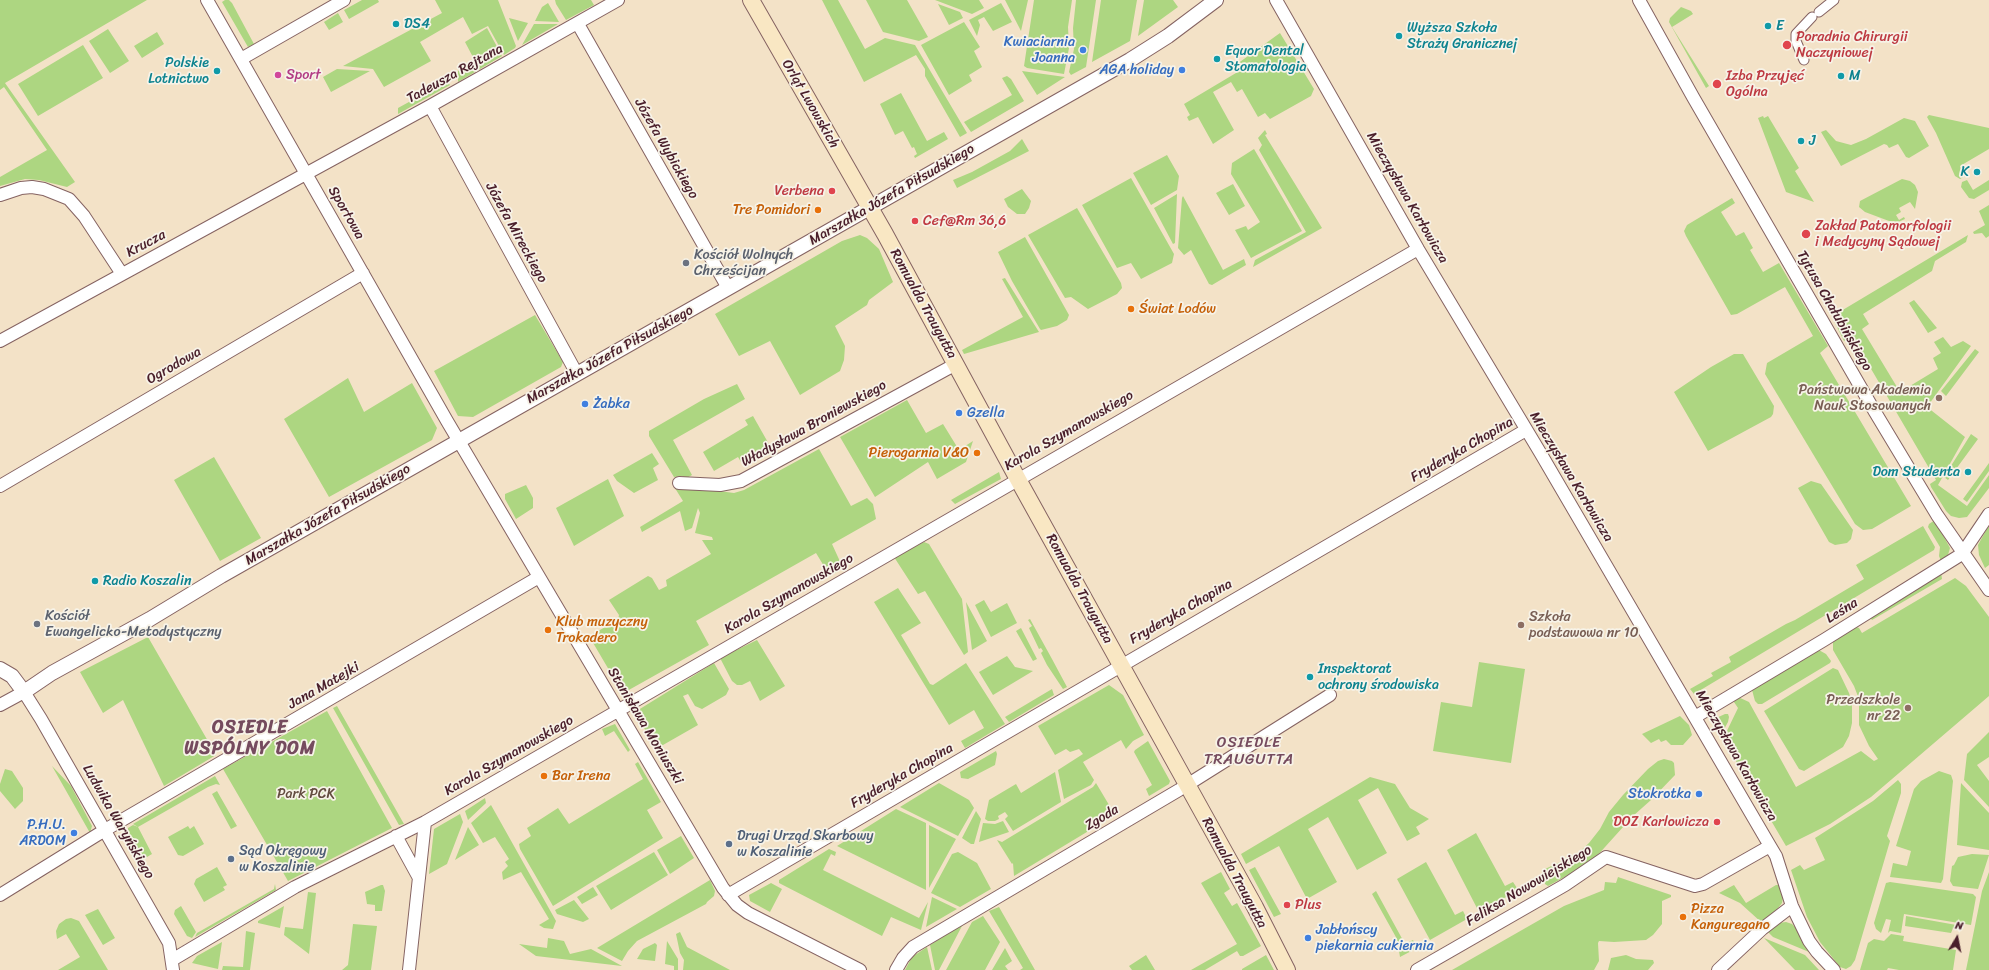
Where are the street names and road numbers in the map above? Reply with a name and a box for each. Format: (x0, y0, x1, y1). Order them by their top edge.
street label: Tadeusza Rejtana (404, 41, 506, 107)
street label: Orląt Lwowskich (778, 57, 842, 151)
street label: Józefa Wybickiego (631, 96, 701, 202)
street label: Mieczysława Karłowicza (1363, 129, 1451, 267)
street label: Marszałka Józefa Piłsudskiego (806, 141, 978, 249)
street label: Józefa Mireckiego (481, 180, 551, 286)
street label: Sportowa (324, 183, 368, 243)
street label: Krucza (123, 227, 169, 261)
street label: Romualda Traugutta (886, 246, 960, 362)
street label: Tytusa Chałubińskiego (1793, 248, 1875, 374)
street label: Marszałka Józefa Piłsudskiego (524, 302, 696, 408)
street label: Ogrodowa (144, 344, 204, 388)
street label: Władysława Broniewskiego (739, 377, 889, 471)
street label: Karola Szymanowskiego (1001, 387, 1137, 475)
street label: Mieczysława Karłowicza (1525, 409, 1617, 545)
street label: Fryderyka Chopina (1408, 414, 1516, 486)
street label: Marszałka Józefa Piłsudskiego (242, 461, 414, 569)
street label: Romualda Traugutta (1042, 531, 1116, 647)
street label: Karola Szymanowskiego (721, 550, 857, 638)
street label: Fryderyka Chopina (1127, 576, 1235, 648)
street label: Leśna (1823, 595, 1861, 627)
street label: Jana Matejki (285, 659, 363, 713)
street label: Stanisława Moniuszki (604, 665, 686, 787)
street label: Mieczysława Karłowicza (1692, 687, 1780, 825)
street label: Karola Szymanowskiego (441, 712, 577, 800)
street label: Fryderyka Chopina (848, 740, 956, 812)
street label: Ludwika Waryńskiego (78, 762, 158, 882)
street label: Zgoda (1082, 801, 1122, 835)
street label: Romualda Traugutta (1198, 815, 1270, 931)
street label: Feliksa Nowowiejskiego (1463, 842, 1595, 930)

